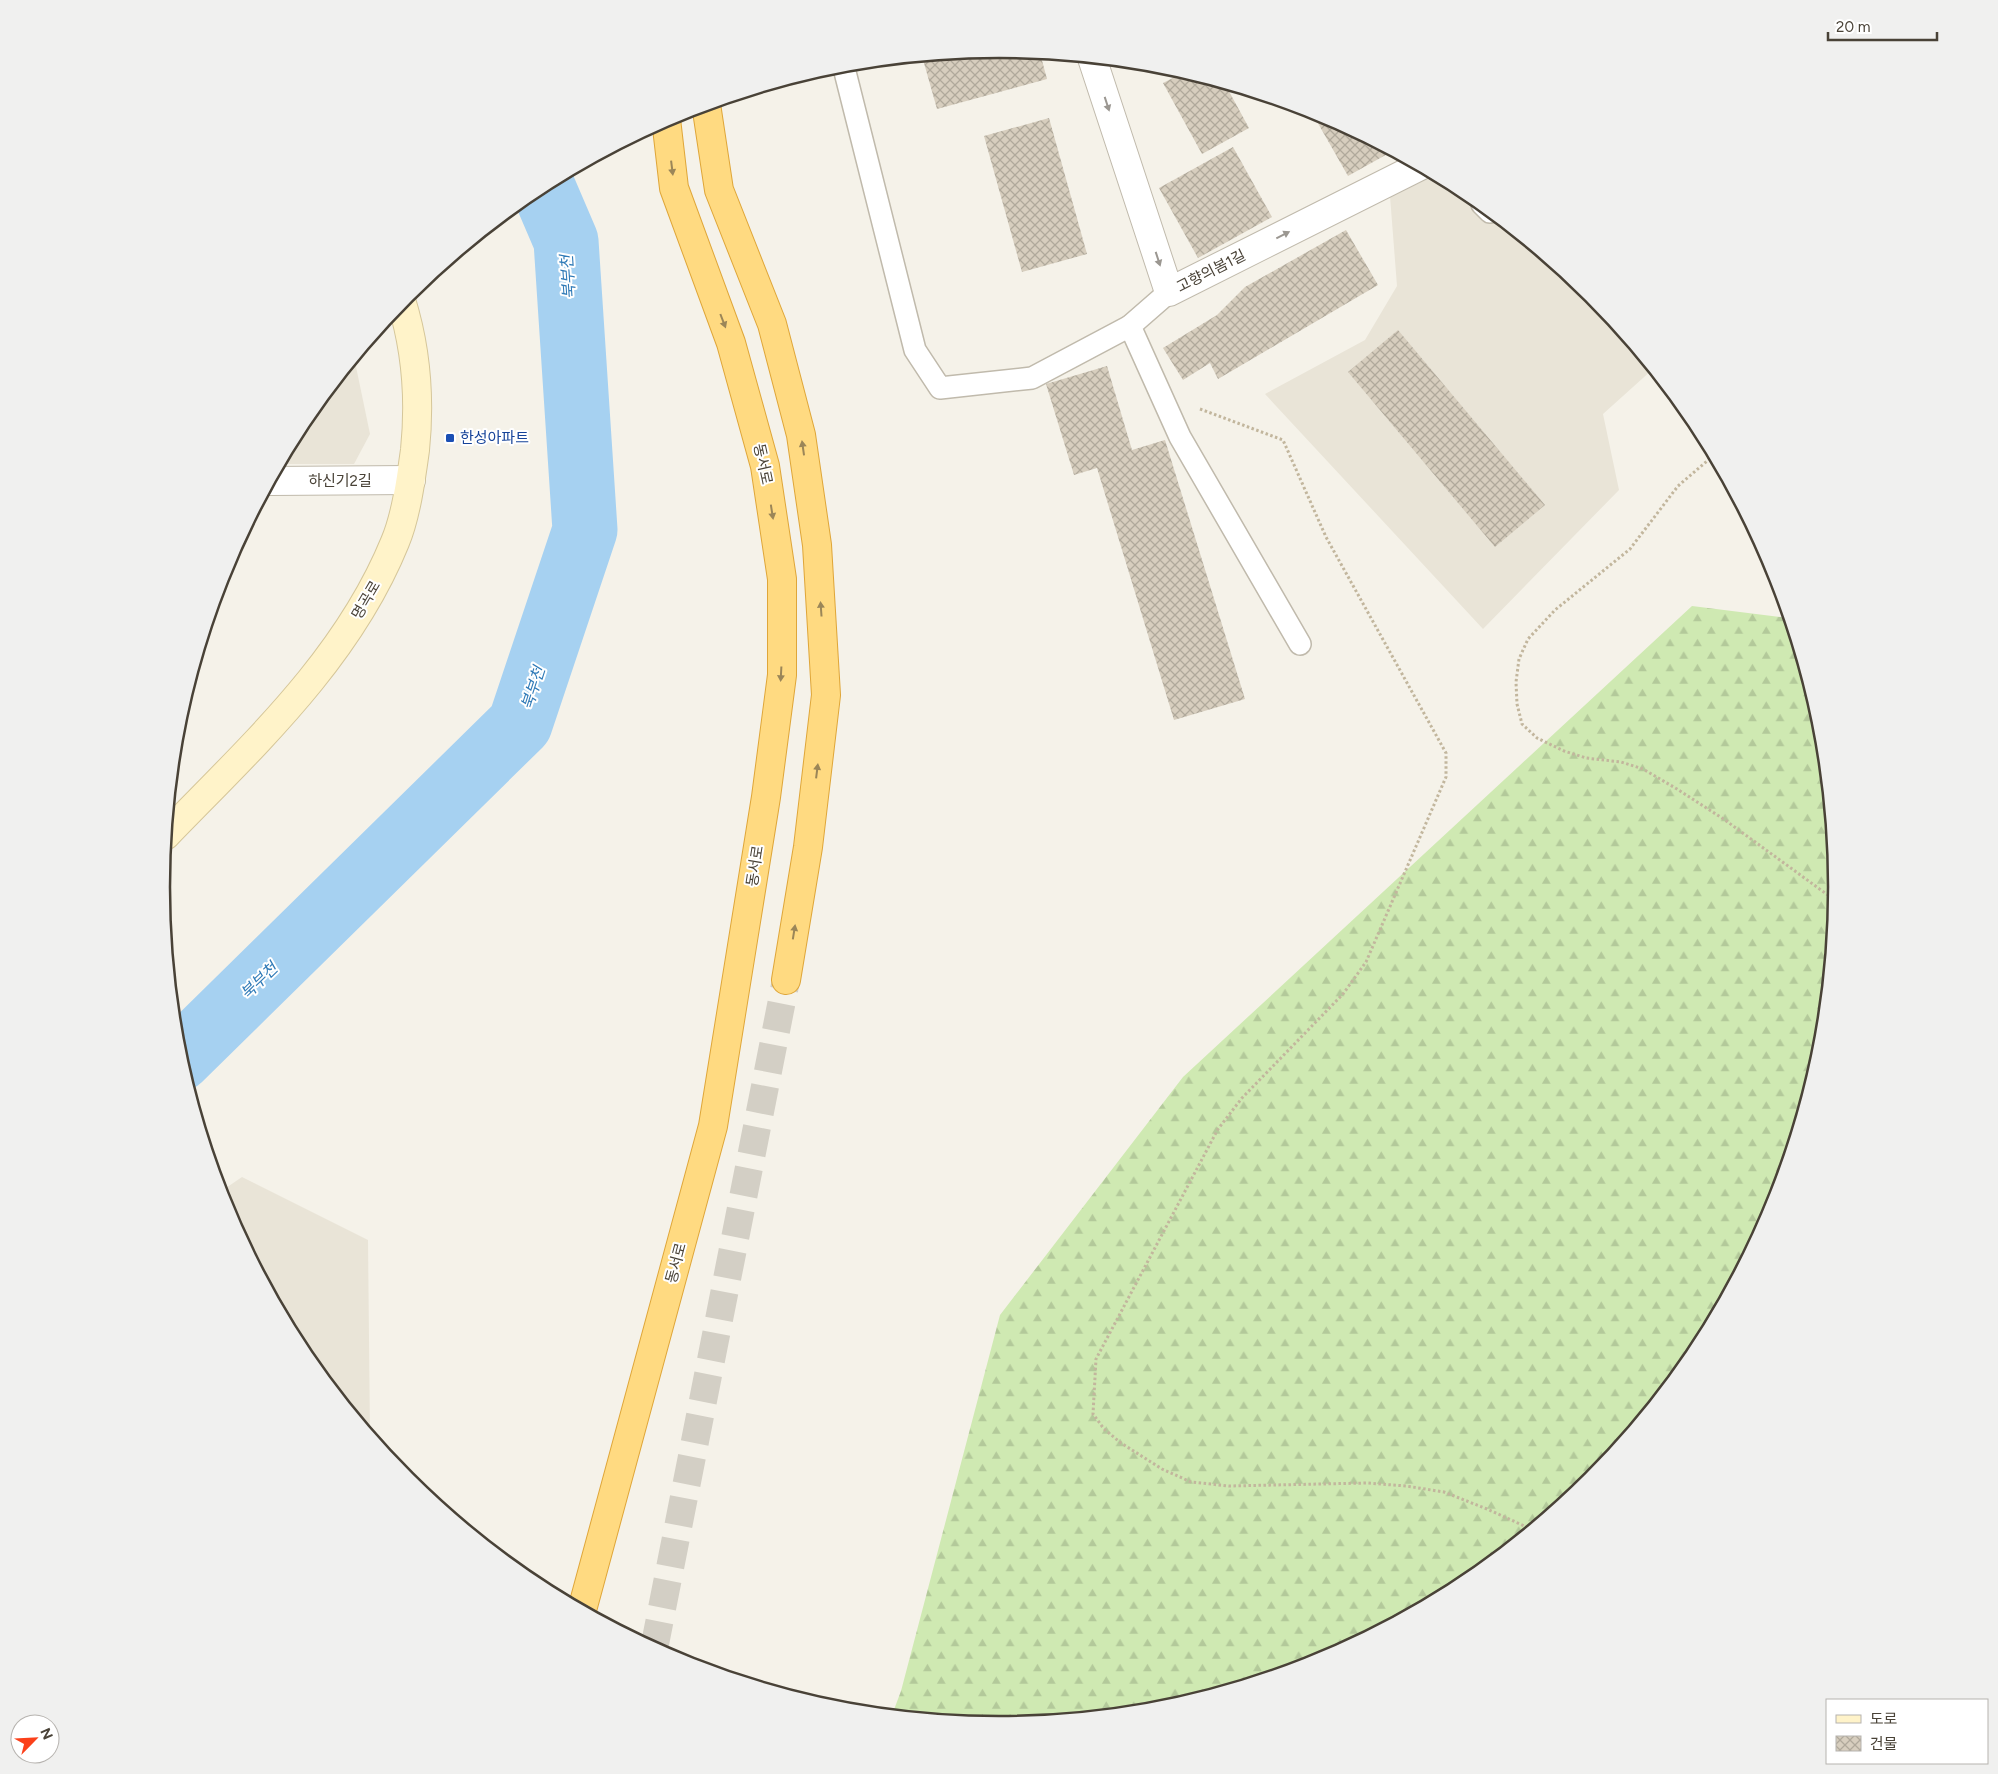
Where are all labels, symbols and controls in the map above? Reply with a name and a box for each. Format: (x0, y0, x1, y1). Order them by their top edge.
scale bar (1828, 10, 1937, 42)
text: 20 m (1836, 18, 1870, 36)
one-way arrow (1104, 97, 1111, 112)
one-way arrow (668, 160, 676, 176)
one-way arrow (1275, 231, 1290, 239)
street label: 고향의봄1길 (1173, 246, 1249, 296)
one-way arrow (1154, 251, 1162, 266)
water label: 북부천 (557, 252, 579, 300)
one-way arrow (719, 314, 727, 329)
place label: 한성아파트 (460, 429, 529, 447)
marker: 한성아파트 (444, 432, 456, 444)
one-way arrow (799, 439, 807, 455)
street label: 동서로 (750, 442, 776, 486)
street label: 하신기2길 (308, 472, 372, 490)
one-way arrow (768, 505, 776, 521)
street label: 명곡로 (348, 578, 384, 622)
one-way arrow (816, 601, 824, 617)
water label: 북부천 (517, 662, 550, 712)
one-way arrow (777, 666, 785, 682)
one-way arrow (813, 763, 821, 779)
street label: 동서로 (743, 844, 767, 888)
one-way arrow (790, 923, 798, 939)
water label: 북부천 (237, 957, 283, 1003)
street label: 동서로 (662, 1241, 690, 1285)
legend (1826, 1699, 1988, 1764)
text: 도로 (1870, 1710, 1898, 1728)
north arrow (10, 1714, 60, 1764)
text: N (36, 1726, 56, 1742)
text: 건물 (1870, 1735, 1898, 1753)

